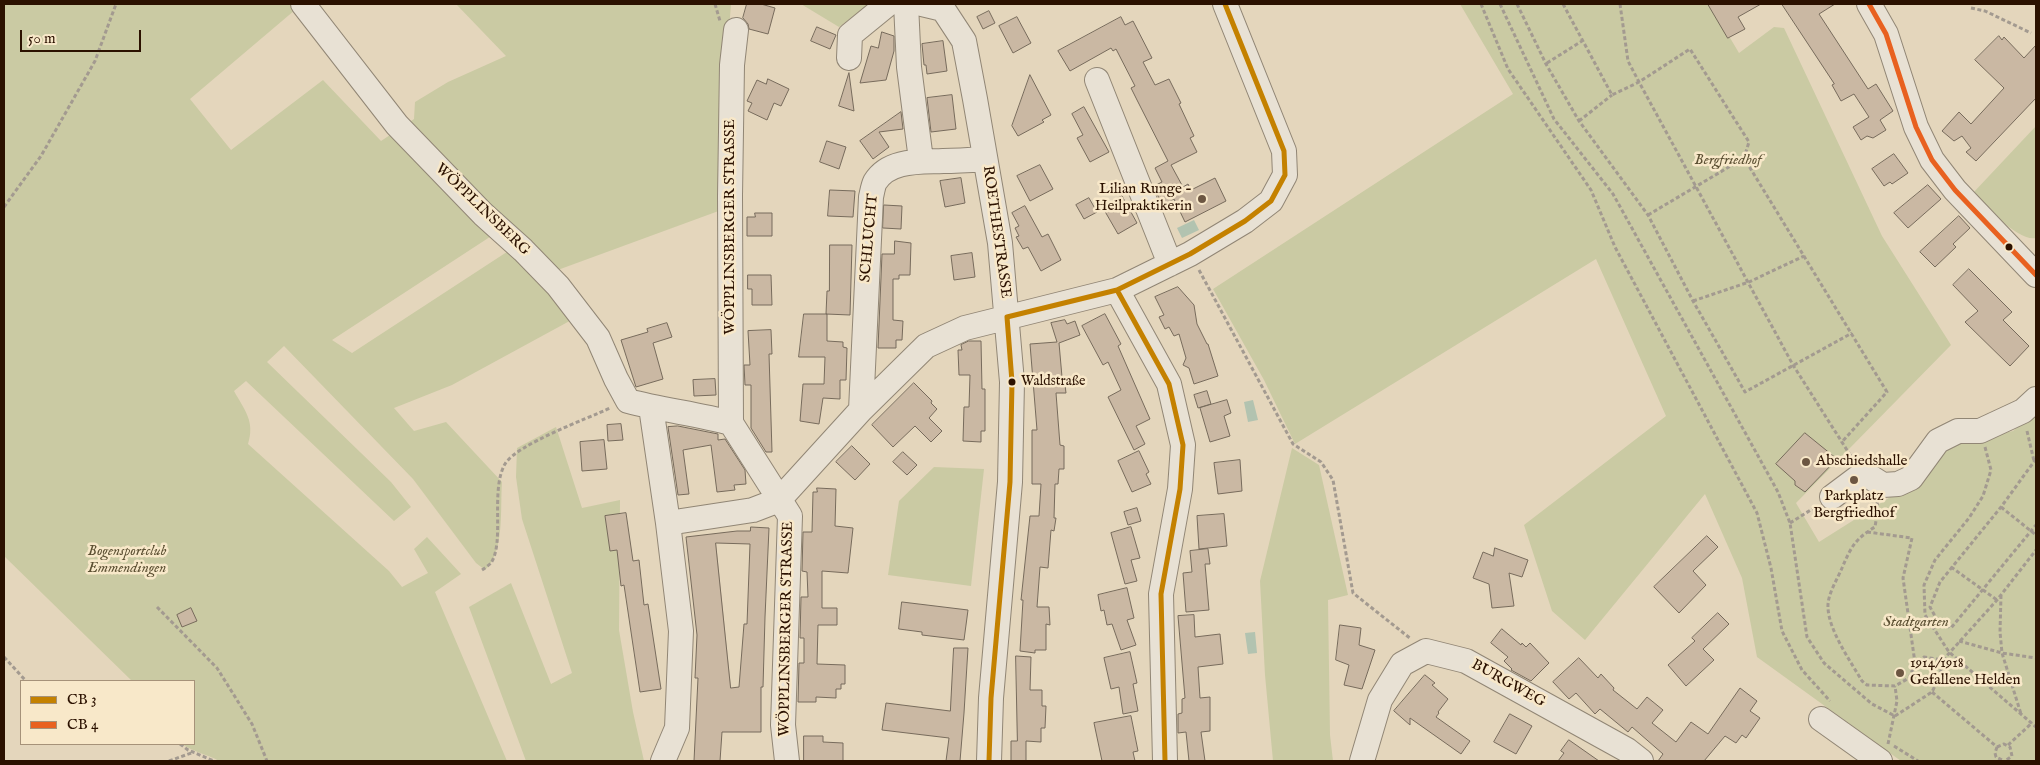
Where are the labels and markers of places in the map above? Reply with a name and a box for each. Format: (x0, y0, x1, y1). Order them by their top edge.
place label: Lilian Runge - Heilpraktikerin (1095, 181, 1192, 216)
marker: Lilian Runge - Heilpraktikerin (1196, 193, 1208, 205)
unlabelled marker (2004, 242, 2014, 252)
place label: Waldstraße (1021, 374, 1085, 390)
marker: Waldstraße (1007, 377, 1017, 387)
place label: Abschiedshalle (1816, 453, 1907, 471)
marker: Abschiedshalle (1800, 456, 1812, 468)
marker: Parkplatz Bergfriedhof (1848, 474, 1860, 486)
place label: Parkplatz Bergfriedhof (1813, 488, 1895, 523)
place label: 1914/1918 Gefallene Helden (1910, 655, 2020, 690)
marker: 1914/1918 Gefallene Helden (1894, 667, 1906, 679)

